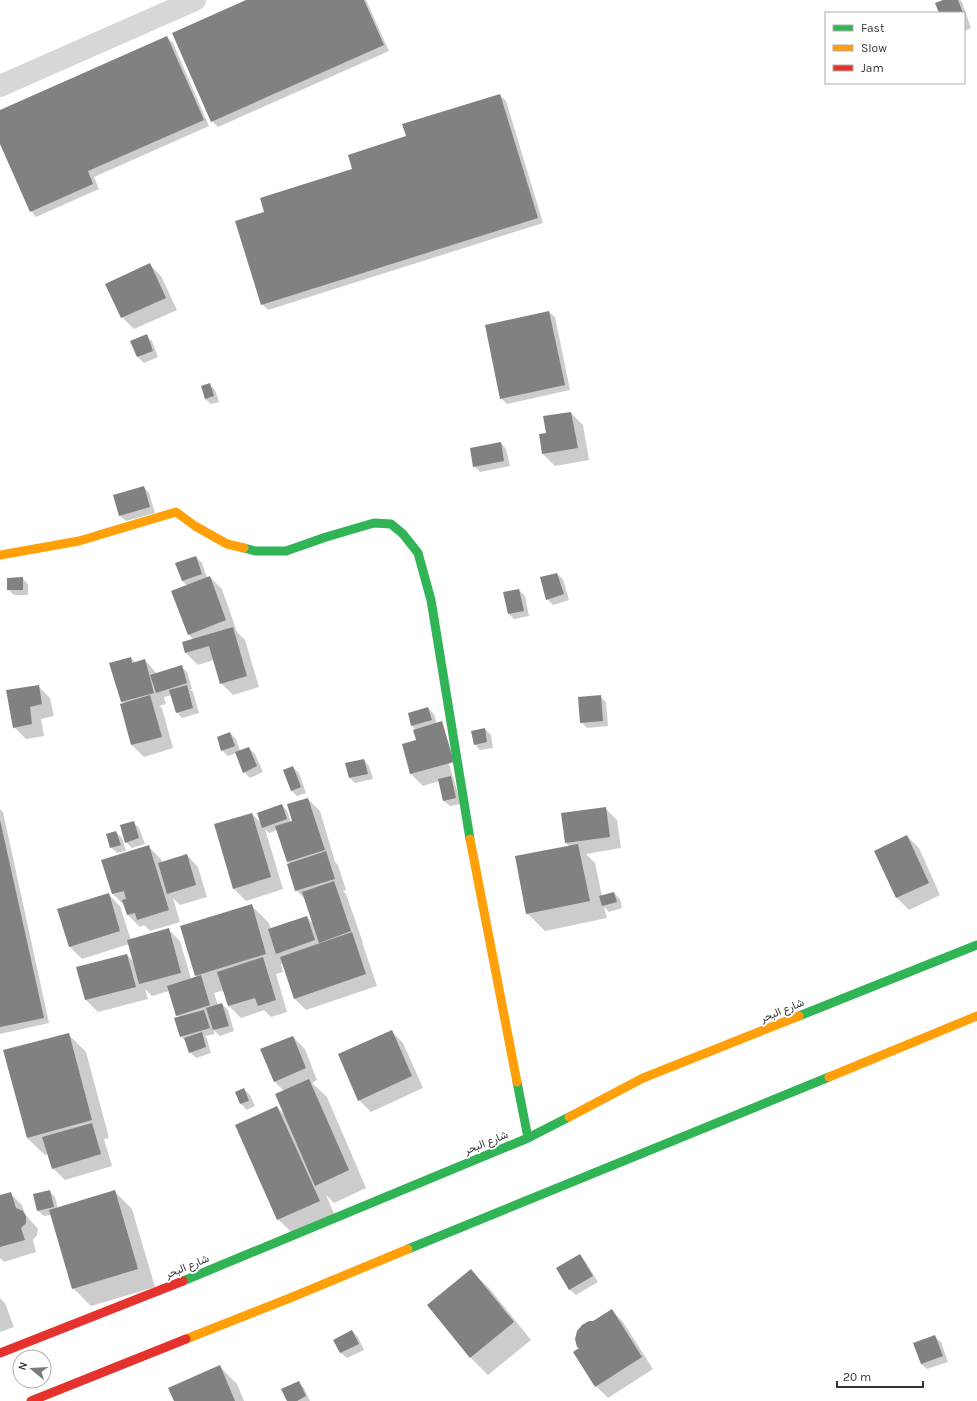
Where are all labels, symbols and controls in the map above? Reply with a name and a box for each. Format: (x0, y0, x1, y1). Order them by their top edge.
legend (825, 12, 965, 84)
text: Fast (861, 21, 885, 35)
text: Slow (861, 41, 887, 55)
text: Jam (861, 61, 884, 75)
street label: شارع البحر (757, 996, 807, 1026)
street label: شارع البحر (461, 1128, 511, 1158)
street label: شارع البحر (162, 1252, 212, 1282)
north arrow (12, 1349, 52, 1389)
text: N (16, 1360, 30, 1372)
scale bar (837, 1363, 923, 1389)
text: 20 m (843, 1370, 871, 1384)

